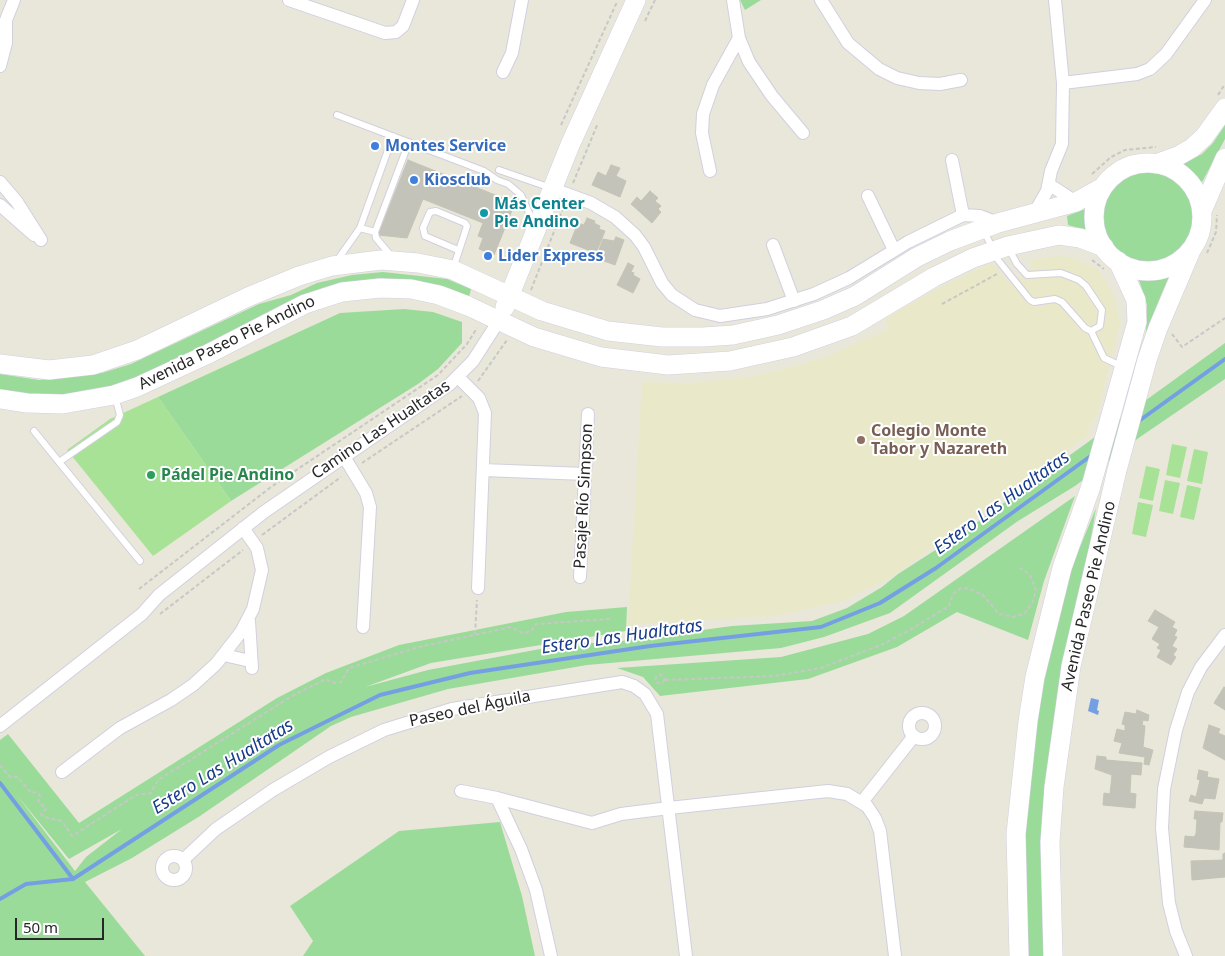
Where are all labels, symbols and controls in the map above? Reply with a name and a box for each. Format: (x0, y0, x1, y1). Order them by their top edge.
place label: Montes Service (385, 136, 506, 156)
marker: Montes Service (369, 140, 381, 152)
place label: Kiosclub (424, 170, 491, 190)
marker: Kiosclub (408, 174, 420, 186)
place label: Más Center Pie Andino (494, 194, 585, 232)
marker: Más Center Pie Andino (478, 207, 490, 219)
place label: Lider Express (498, 246, 603, 266)
marker: Lider Express (482, 250, 494, 262)
street label: Avenida Paseo Pie Andino (136, 292, 318, 394)
street label: Camino Las Hualtatas (308, 376, 454, 484)
place label: Colegio Monte Tabor y Nazareth (871, 421, 1007, 459)
street label: Pasaje Río Simpson (571, 423, 597, 569)
marker: Colegio Monte Tabor y Nazareth (855, 434, 867, 446)
water label: Estero Las Hualtatas (930, 446, 1074, 560)
place label: Pádel Pie Andino (161, 465, 294, 485)
marker: Pádel Pie Andino (145, 469, 157, 481)
street label: Avenida Paseo Pie Andino (1058, 499, 1120, 693)
water label: Estero Las Hualtatas (540, 615, 704, 659)
street label: Paseo del Águila (408, 687, 532, 731)
water label: Estero Las Hualtatas (148, 715, 298, 819)
scale bar (18, 908, 106, 940)
text: 50 m (23, 917, 58, 937)

